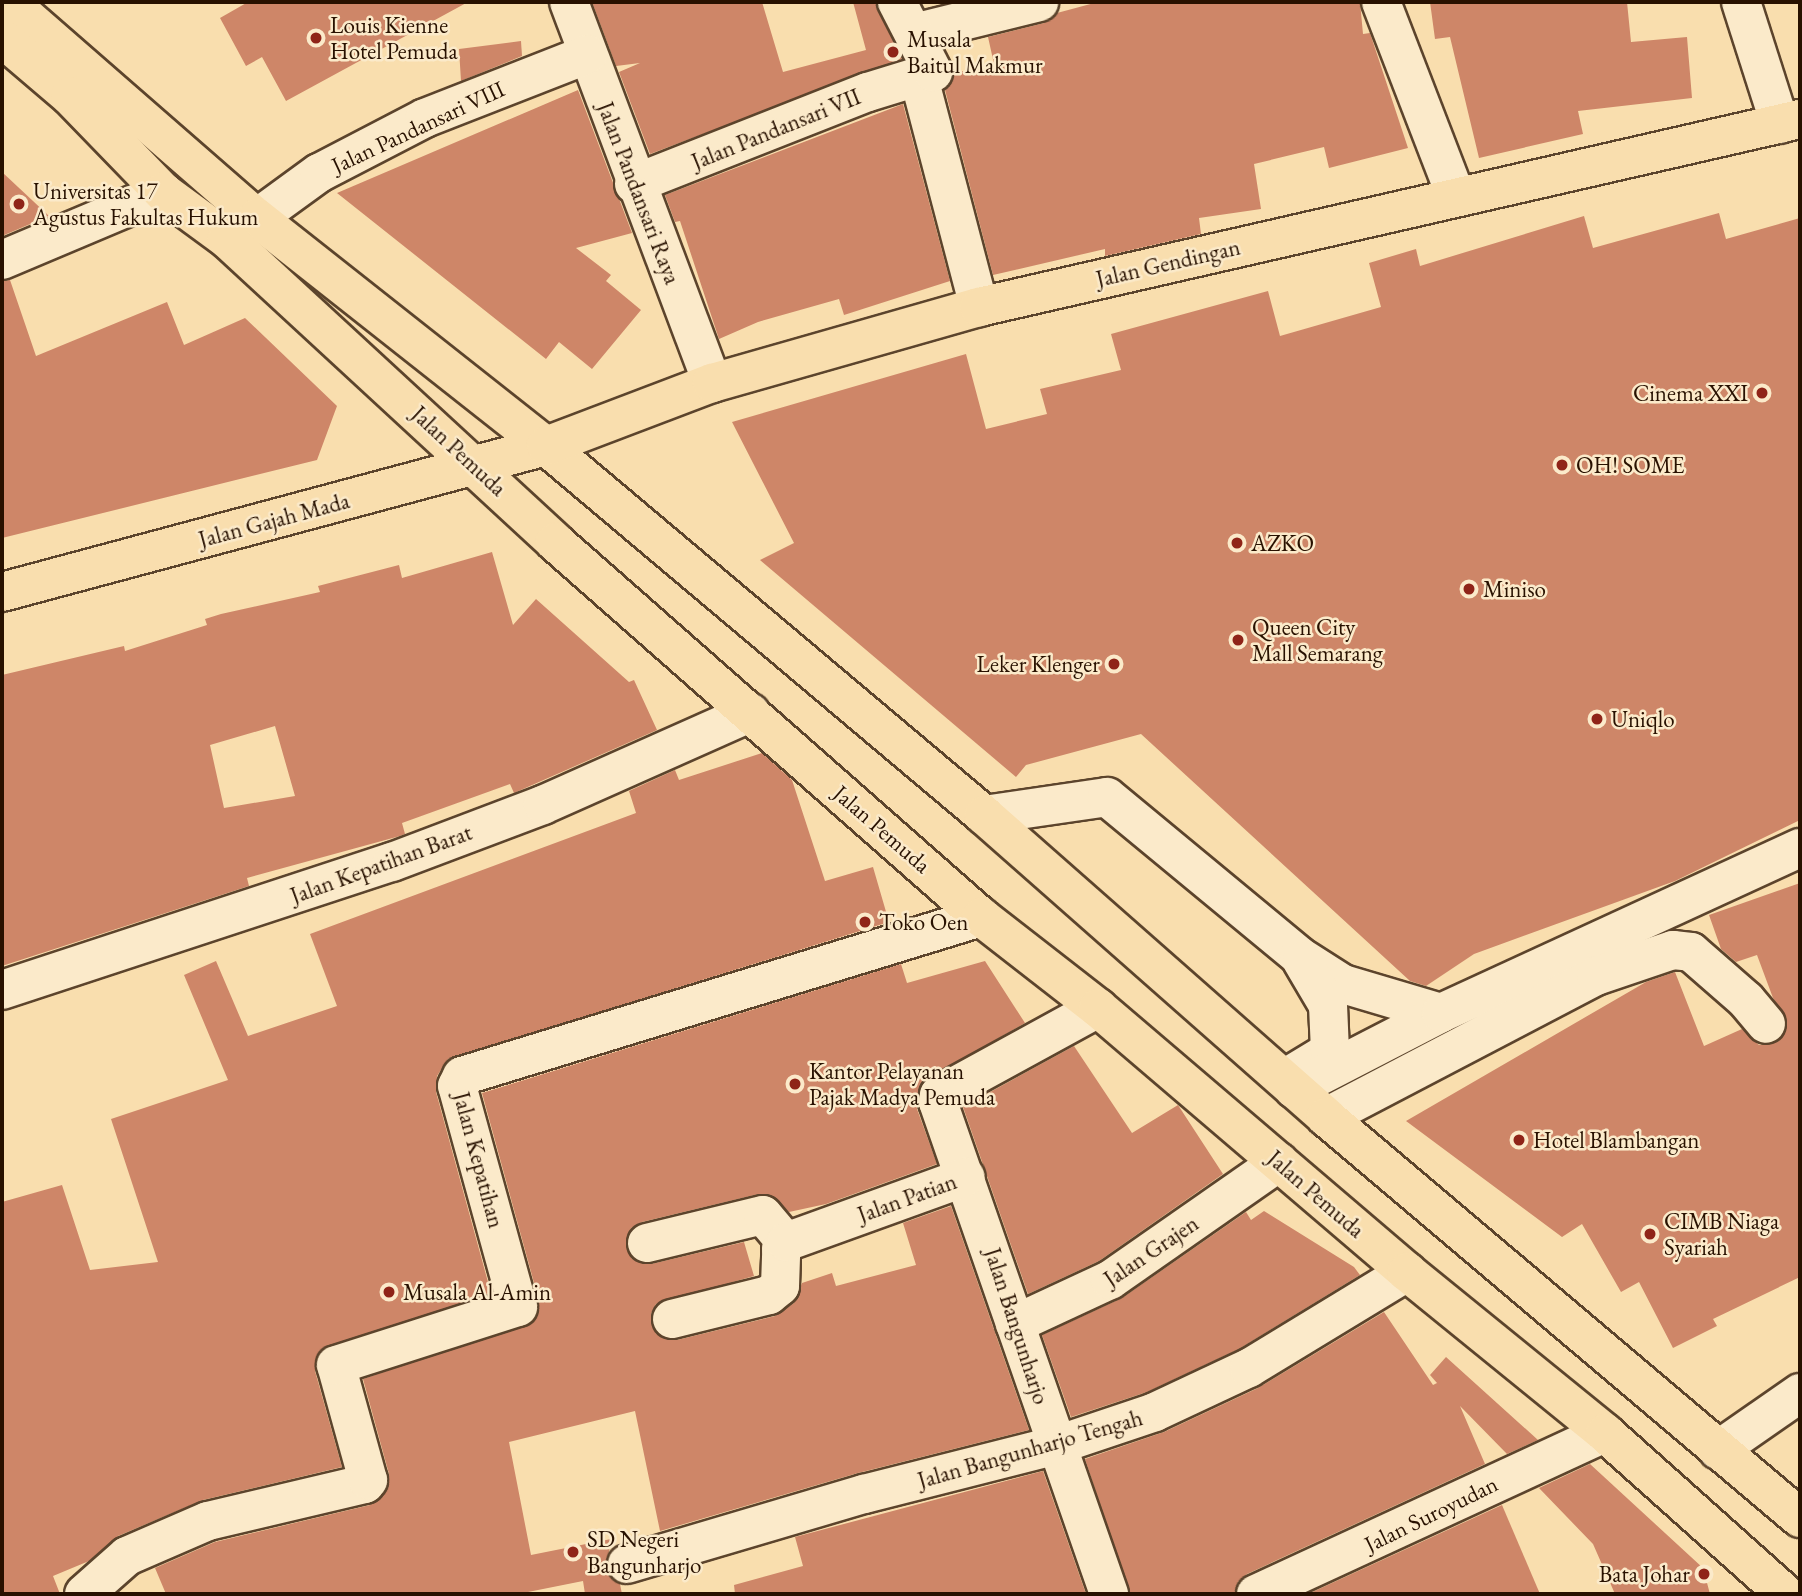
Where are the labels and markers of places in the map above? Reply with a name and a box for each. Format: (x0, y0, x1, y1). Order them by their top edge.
place label: Louis Kienne Hotel Pemuda (330, 11, 458, 65)
place label: Musala Baitul Makmur (907, 25, 1043, 79)
marker: Louis Kienne Hotel Pemuda (308, 30, 324, 46)
marker: Musala Baitul Makmur (885, 44, 901, 60)
place label: Universitas 17 Agustus Fakultas Hukum (33, 177, 259, 231)
marker: Universitas 17 Agustus Fakultas Hukum (11, 196, 27, 212)
place label: Cinema XXI (1633, 379, 1748, 407)
marker: Cinema XXI (1754, 385, 1770, 401)
place label: OH! SOME (1576, 451, 1684, 479)
marker: OH! SOME (1554, 457, 1570, 473)
place label: AZKO (1251, 529, 1314, 557)
marker: AZKO (1229, 535, 1245, 551)
place label: Miniso (1483, 575, 1546, 603)
marker: Miniso (1461, 581, 1477, 597)
place label: Queen City Mall Semarang (1252, 613, 1383, 667)
marker: Queen City Mall Semarang (1230, 632, 1246, 648)
place label: Leker Klenger (977, 650, 1100, 678)
marker: Leker Klenger (1106, 656, 1122, 672)
place label: Uniqlo (1611, 705, 1675, 733)
marker: Uniqlo (1589, 711, 1605, 727)
place label: Toko Oen (879, 908, 968, 936)
marker: Toko Oen (857, 914, 873, 930)
place label: Kantor Pelayanan Pajak Madya Pemuda (809, 1057, 995, 1111)
marker: Kantor Pelayanan Pajak Madya Pemuda (787, 1076, 803, 1092)
place label: Hotel Blambangan (1533, 1126, 1699, 1154)
marker: Hotel Blambangan (1511, 1132, 1527, 1148)
place label: CIMB Niaga Syariah (1664, 1207, 1779, 1261)
marker: CIMB Niaga Syariah (1642, 1226, 1658, 1242)
place label: Musala Al-Amin (403, 1278, 551, 1306)
marker: Musala Al-Amin (381, 1284, 397, 1300)
place label: SD Negeri Bangunharjo (587, 1525, 701, 1579)
marker: SD Negeri Bangunharjo (565, 1544, 581, 1560)
place label: Bata Johar (1599, 1560, 1690, 1588)
marker: Bata Johar (1696, 1566, 1712, 1582)

